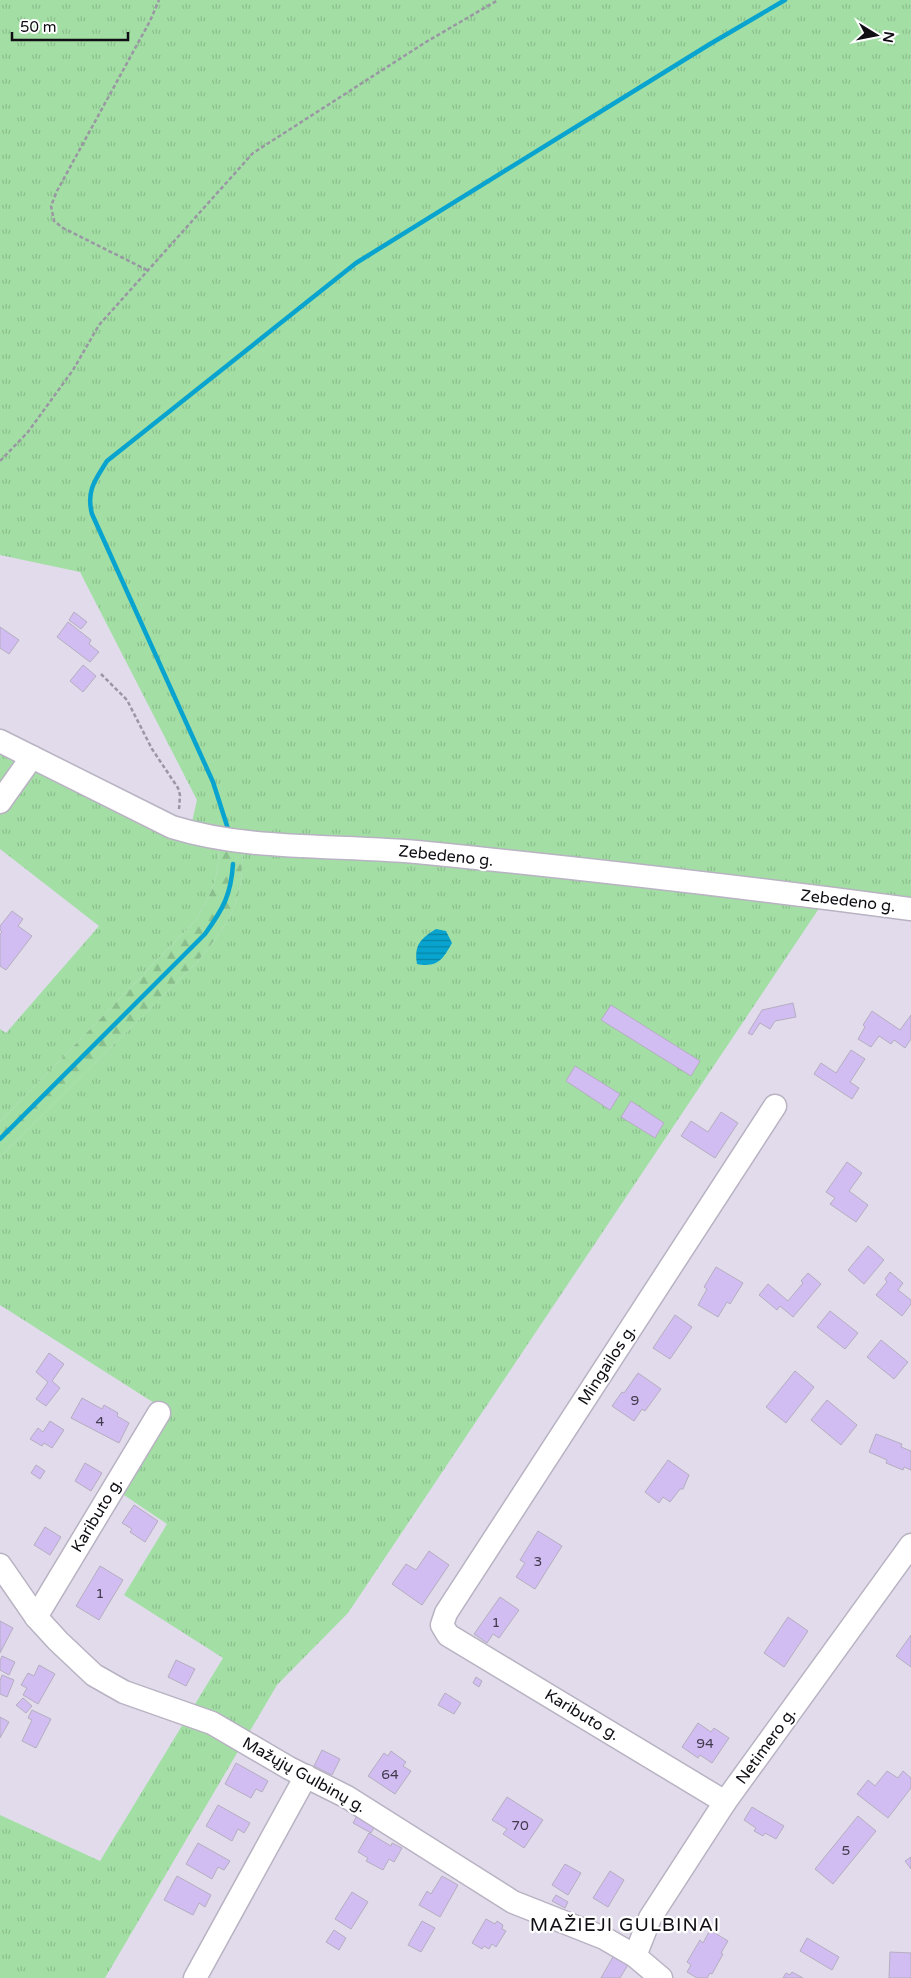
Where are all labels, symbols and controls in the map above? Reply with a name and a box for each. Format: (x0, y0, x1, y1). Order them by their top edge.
scale bar (12, 10, 129, 42)
north arrow (851, 10, 901, 60)
text: 50 m (20, 18, 57, 36)
text: N (879, 30, 898, 44)
street label: Zebedeno g. (397, 841, 495, 871)
street label: Zebedeno g. (799, 885, 897, 917)
street label: Mingailos g. (574, 1321, 640, 1409)
house number: 9 (631, 1392, 639, 1409)
house number: 4 (96, 1413, 105, 1430)
street label: Kaributo g. (67, 1474, 127, 1556)
house number: 3 (534, 1553, 542, 1570)
house number: 1 (96, 1585, 104, 1602)
house number: 1 (492, 1614, 500, 1631)
street label: Kaributo g. (541, 1685, 623, 1745)
street label: Netimero g. (732, 1704, 800, 1788)
street label: Mažųjų Gulbinų g. (239, 1733, 369, 1817)
house number: 94 (696, 1735, 714, 1752)
house number: 64 (381, 1766, 399, 1783)
house number: 70 (511, 1817, 529, 1834)
house number: 5 (842, 1842, 850, 1859)
district label: MAŽIEJI GULBINAI (530, 1914, 720, 1936)

